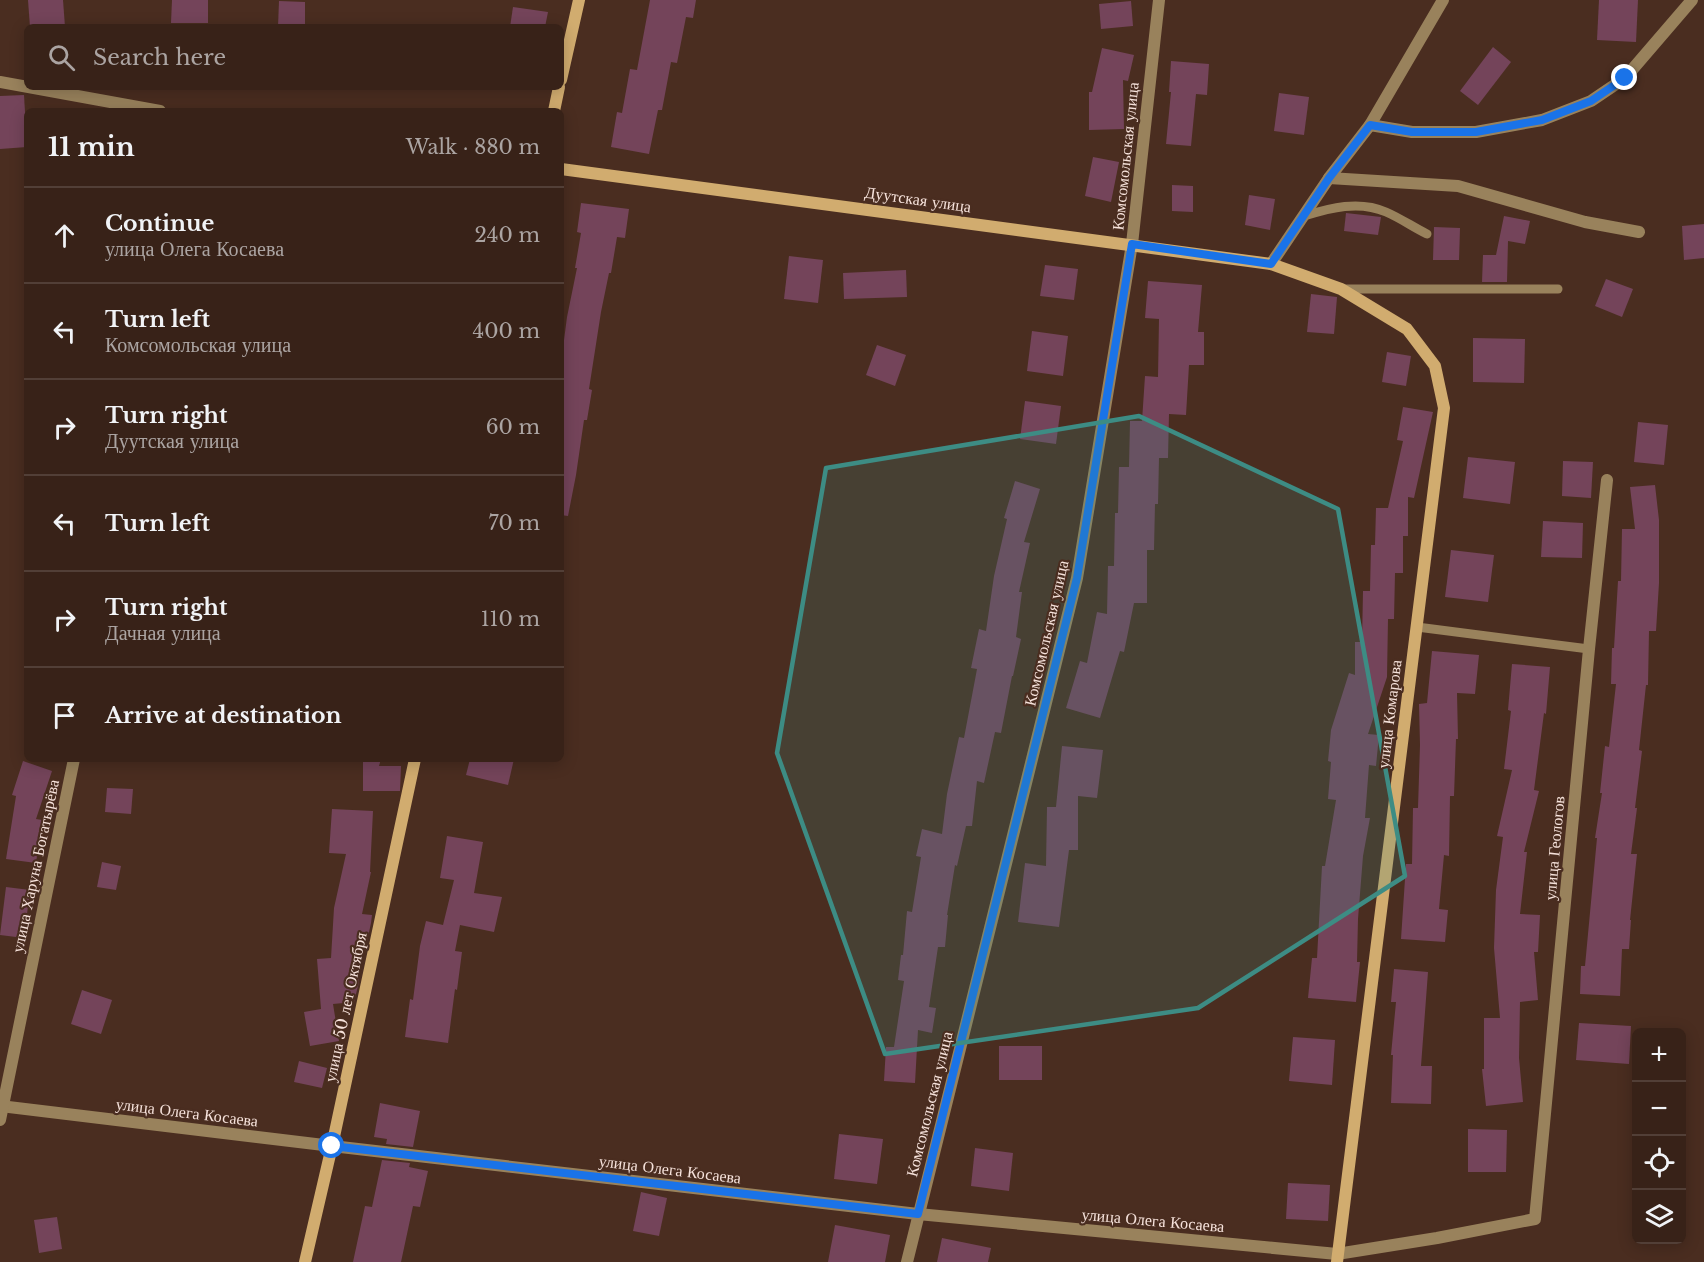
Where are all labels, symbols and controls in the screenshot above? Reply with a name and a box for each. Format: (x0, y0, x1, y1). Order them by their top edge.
search box (24, 24, 564, 90)
icon: search (45, 41, 78, 74)
text: Search here (93, 44, 226, 71)
route end (1611, 64, 1637, 90)
street label: Комсомольская улица (1107, 81, 1143, 231)
text: 11 min (48, 131, 135, 163)
text: Walk · 880 m (406, 135, 540, 159)
street label: Дуутская улица (863, 182, 973, 216)
text: Continue (105, 210, 214, 237)
icon: ahead (48, 219, 81, 252)
text: 240 m (475, 223, 540, 247)
text: улица Олега Косаева (105, 237, 284, 261)
text: Turn left (105, 306, 210, 333)
icon: left (48, 315, 81, 348)
text: 400 m (473, 319, 540, 343)
text: Комсомольская улица (105, 333, 291, 357)
text: Turn right (105, 402, 227, 429)
icon: right (48, 411, 81, 444)
text: 60 m (486, 415, 540, 439)
text: Дуутская улица (105, 429, 239, 453)
icon: left (48, 507, 81, 540)
text: Turn left (105, 510, 210, 537)
text: 70 m (488, 511, 540, 535)
street label: Комсомольская улица (1020, 558, 1072, 708)
text: Turn right (105, 594, 227, 621)
icon: right (48, 603, 81, 636)
text: 110 m (481, 607, 540, 631)
text: Дачная улица (105, 621, 221, 645)
street label: улица Комарова (1372, 659, 1406, 769)
icon: arrive (48, 699, 81, 732)
text: Arrive at destination (105, 702, 342, 729)
street label: улица Харуна Богатырёва (7, 778, 63, 954)
street label: улица Геологов (1539, 795, 1569, 901)
street label: улица 50 лет Октября (319, 930, 371, 1084)
map controls (1632, 1028, 1686, 1244)
button: + (1632, 1028, 1686, 1082)
street label: Комсомольская улица (901, 1029, 957, 1179)
button: − (1632, 1082, 1686, 1136)
street label: улица Олега Косаева (115, 1093, 259, 1131)
route start (318, 1132, 344, 1158)
button: locate (1632, 1136, 1686, 1190)
street label: улица Олега Косаева (598, 1150, 742, 1188)
button: layers (1632, 1190, 1686, 1244)
street label: улица Олега Косаева (1081, 1204, 1225, 1236)

